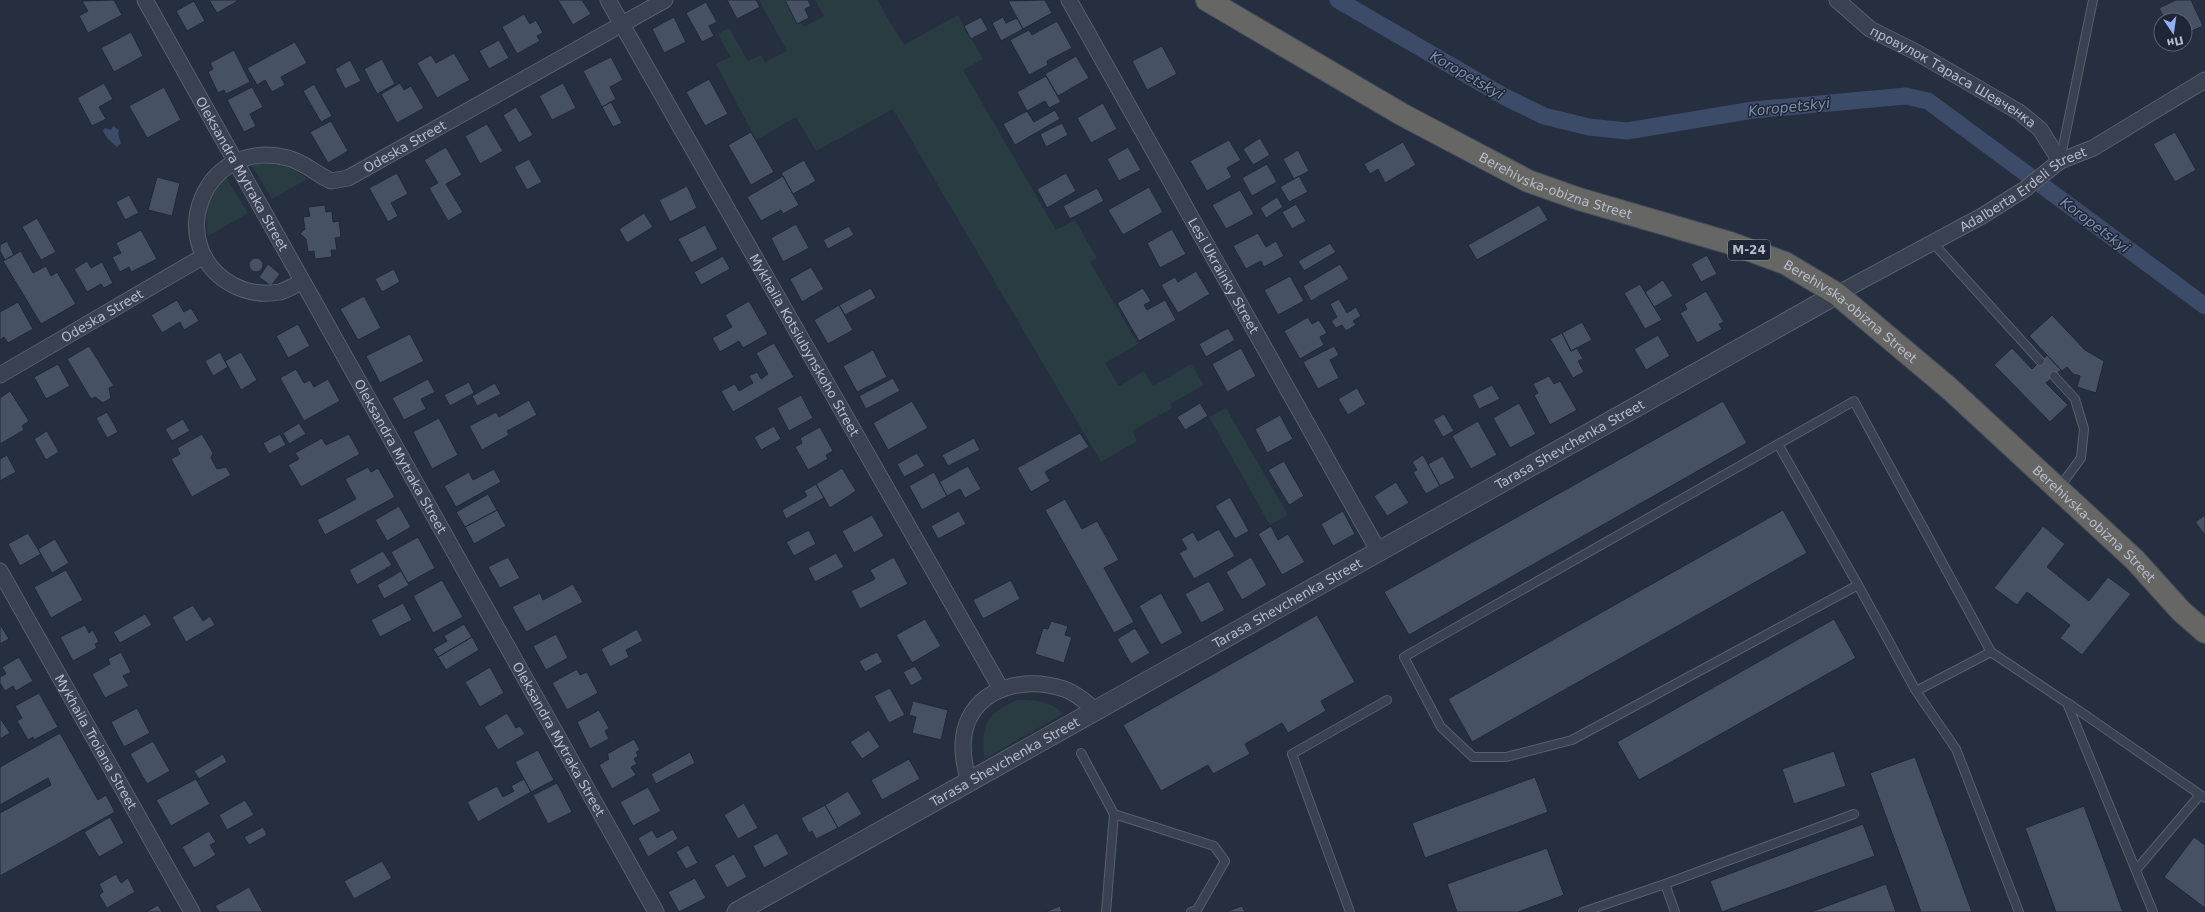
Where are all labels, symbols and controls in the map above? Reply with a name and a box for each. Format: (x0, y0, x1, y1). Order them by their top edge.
north arrow (2153, 12, 2193, 52)
street label: провулок Тараса Шевченка (1868, 23, 2039, 131)
text: Пн (2165, 33, 2185, 49)
water label: Koropetskyi (1427, 48, 1507, 103)
street label: Oleksandra Mytraka Street (193, 94, 291, 254)
water label: Koropetskyi (1747, 95, 1831, 119)
street label: Odeska Street (361, 118, 449, 176)
street label: Adalberta Erdeli Street (1957, 144, 2089, 235)
street label: Berehivska-obizna Street (1476, 150, 1634, 222)
water label: Koropetskyi (2057, 194, 2133, 256)
street label: Lesi Ukrainky Street (1185, 215, 1262, 336)
road number: М-24 (1728, 240, 1770, 260)
street label: Mykhaila Kotsiubynskoho Street (746, 251, 862, 439)
street label: Berehivska-obizna Street (1781, 257, 1920, 366)
street label: Odeska Street (59, 286, 146, 346)
street label: Oleksandra Mytraka Street (351, 377, 449, 536)
street label: Tarasa Shevchenka Street (1492, 397, 1647, 493)
street label: Berehivska-obizna Street (2030, 462, 2158, 585)
street label: Tarasa Shevchenka Street (1209, 555, 1365, 652)
street label: Oleksandra Mytraka Street (509, 659, 608, 819)
street label: Mykhaila Troiana Street (52, 672, 140, 812)
street label: Tarasa Shevchenka Street (927, 714, 1082, 810)

